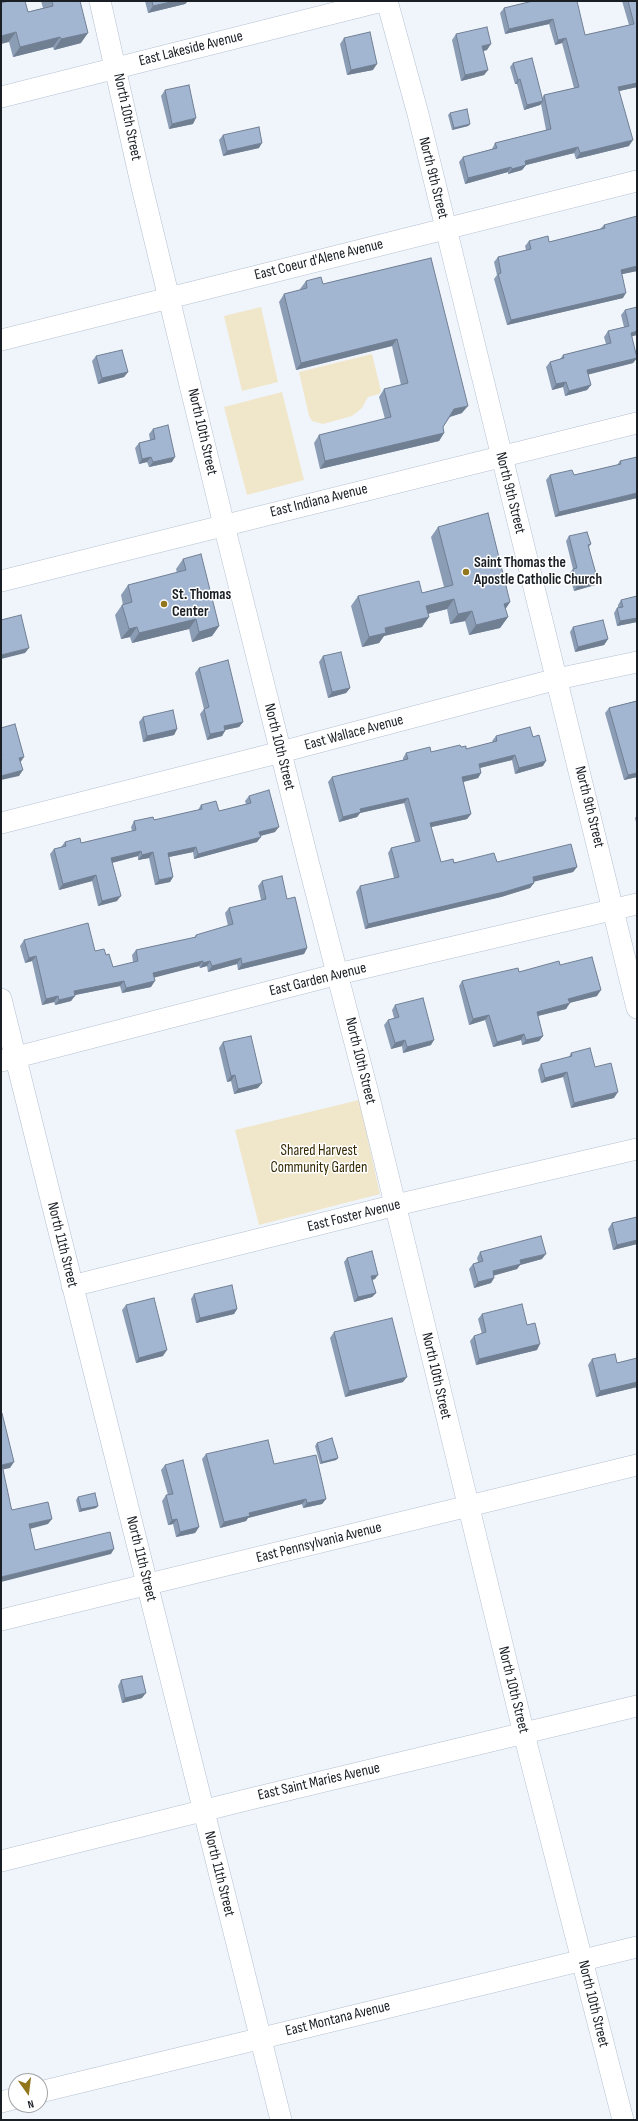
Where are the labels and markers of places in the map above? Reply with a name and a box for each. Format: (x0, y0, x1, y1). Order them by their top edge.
place label: Saint Thomas the Apostle Catholic Church (474, 554, 602, 589)
marker: Saint Thomas the Apostle Catholic Church (461, 567, 471, 577)
place label: St. Thomas Center (172, 586, 231, 621)
marker: St. Thomas Center (159, 599, 169, 609)

